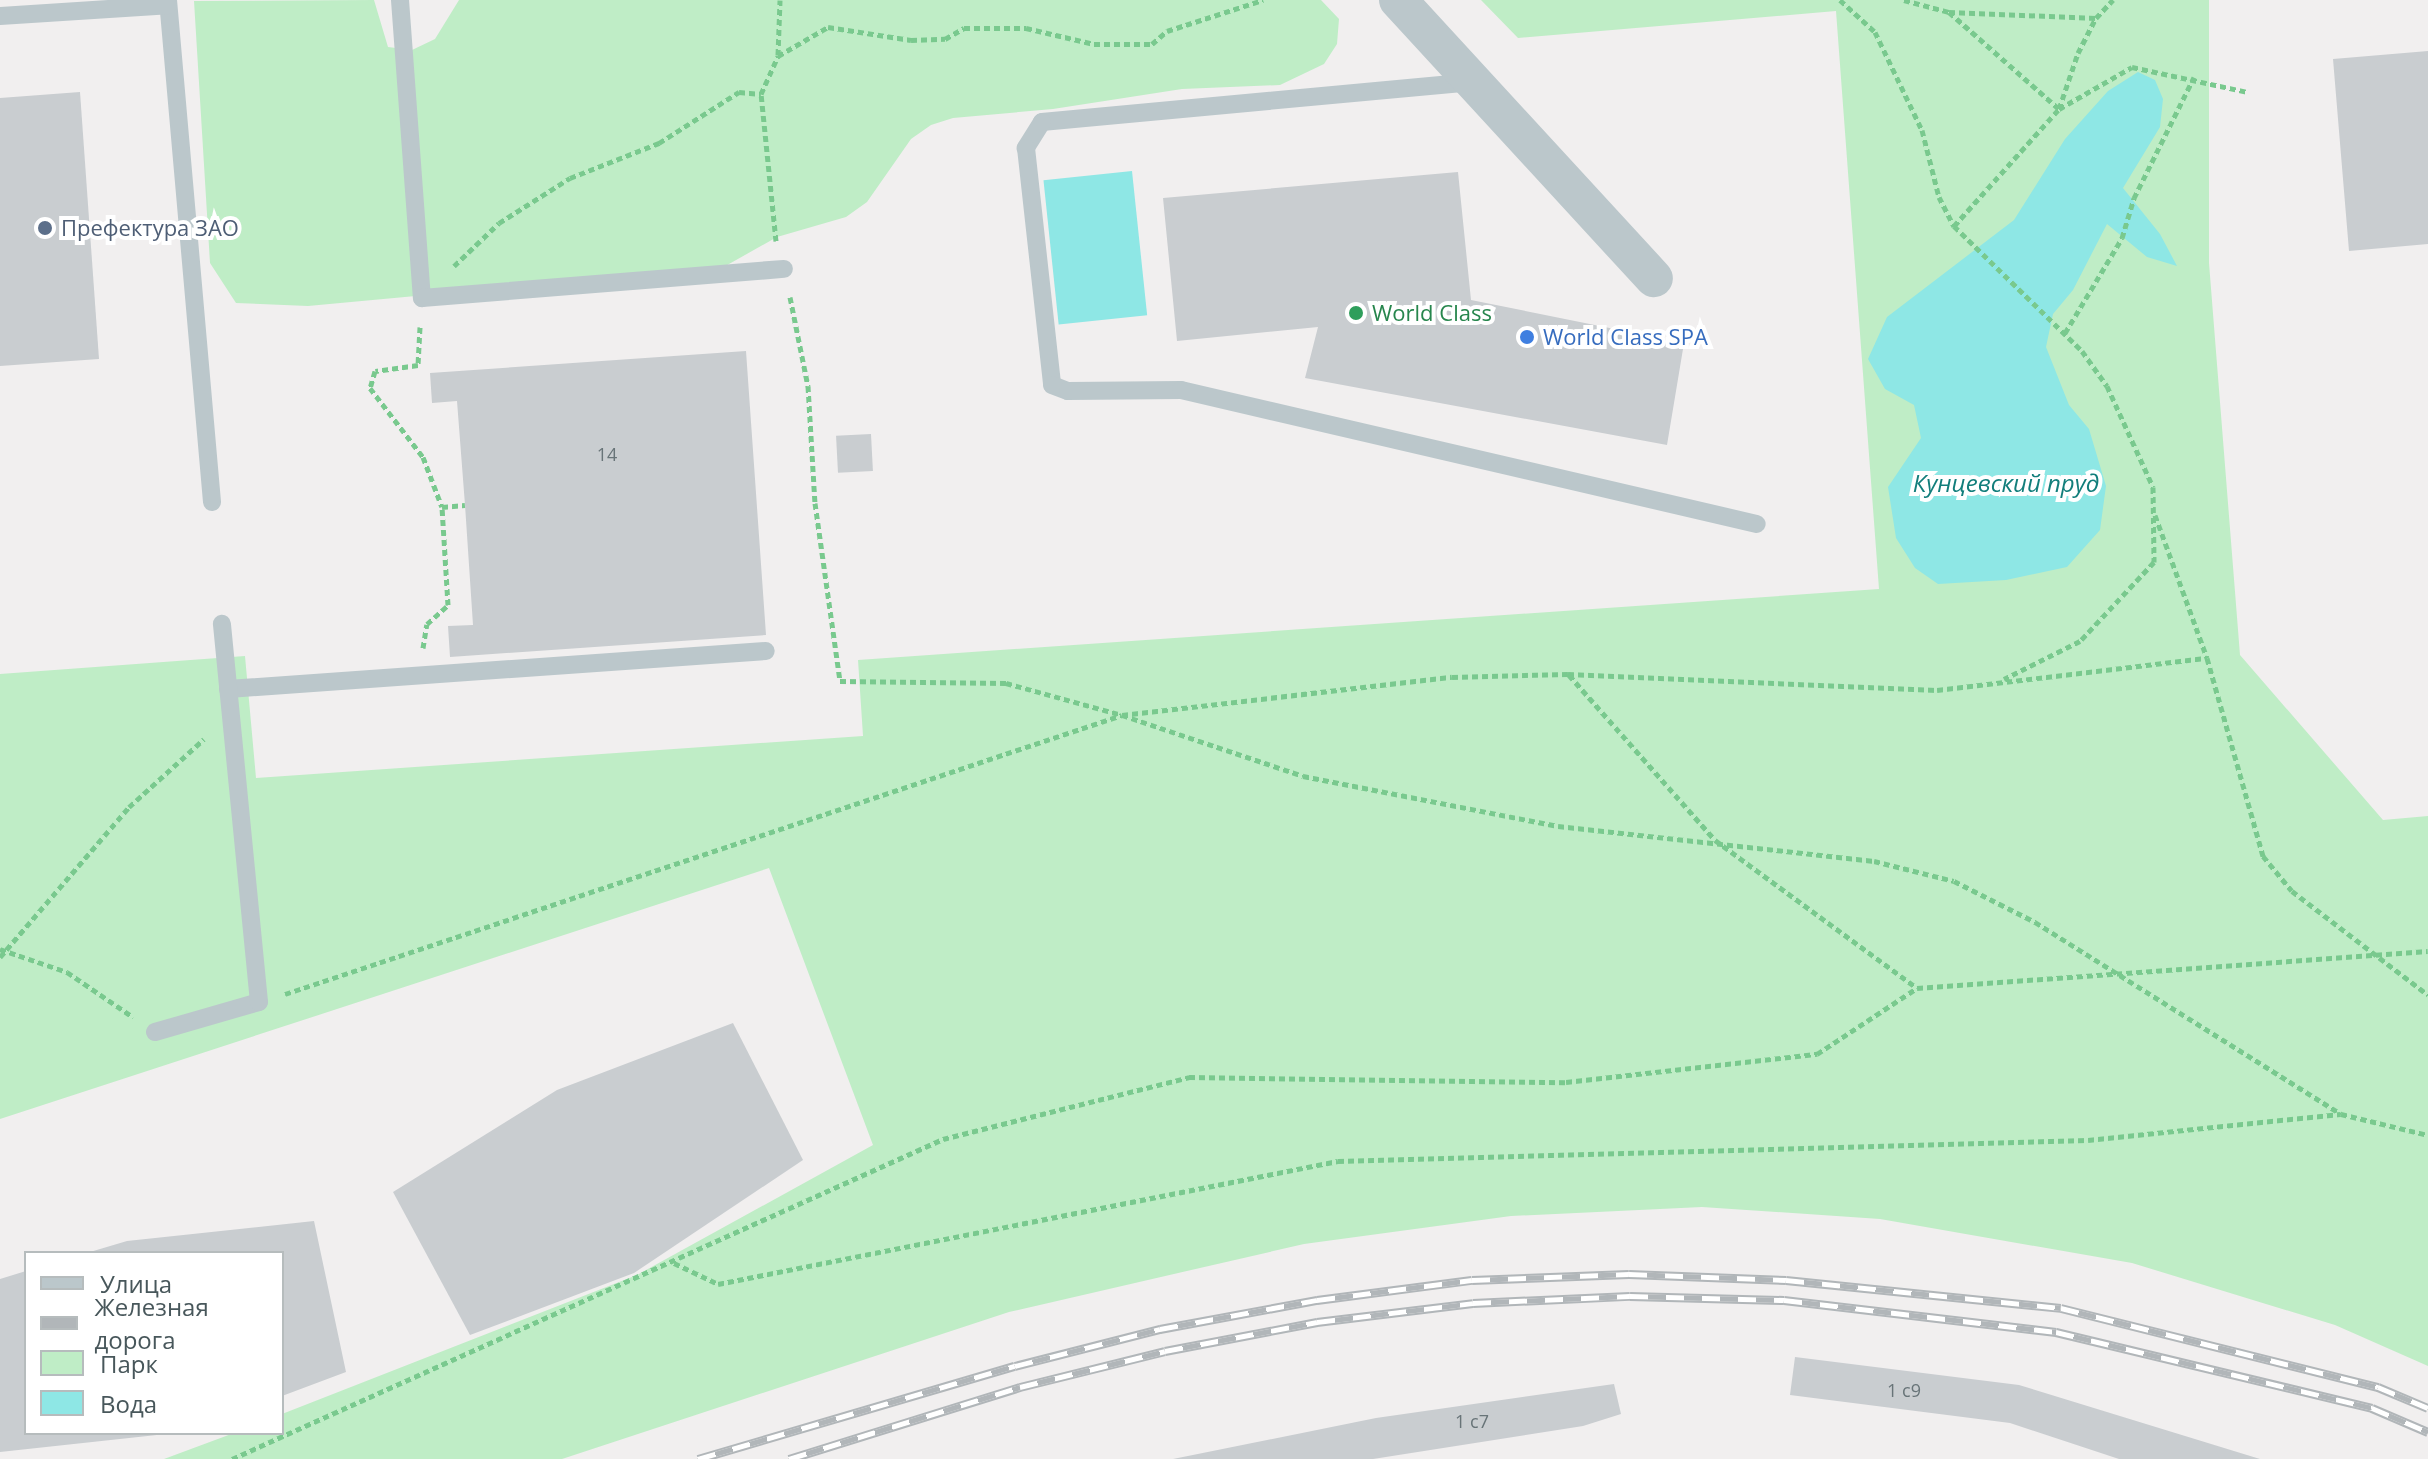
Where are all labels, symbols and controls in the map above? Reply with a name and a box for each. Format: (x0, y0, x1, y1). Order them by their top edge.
place label: Префектура ЗАО (61, 215, 239, 241)
marker: Префектура ЗАО (36, 219, 54, 237)
place label: World Class (1372, 300, 1492, 326)
marker: World Class (1347, 304, 1365, 322)
place label: World Class SPA (1543, 324, 1708, 350)
marker: World Class SPA (1518, 328, 1536, 346)
house number: 14 (597, 443, 617, 465)
water label: Кунцевский пруд (1913, 469, 2099, 497)
legend (24, 1251, 284, 1435)
text: Улица (100, 1267, 172, 1300)
text: Железная дорога (94, 1290, 209, 1356)
text: Парк (100, 1347, 158, 1380)
house number: 1 с9 (1887, 1379, 1921, 1401)
text: Вода (100, 1387, 157, 1420)
house number: 1 с7 (1455, 1410, 1489, 1432)

